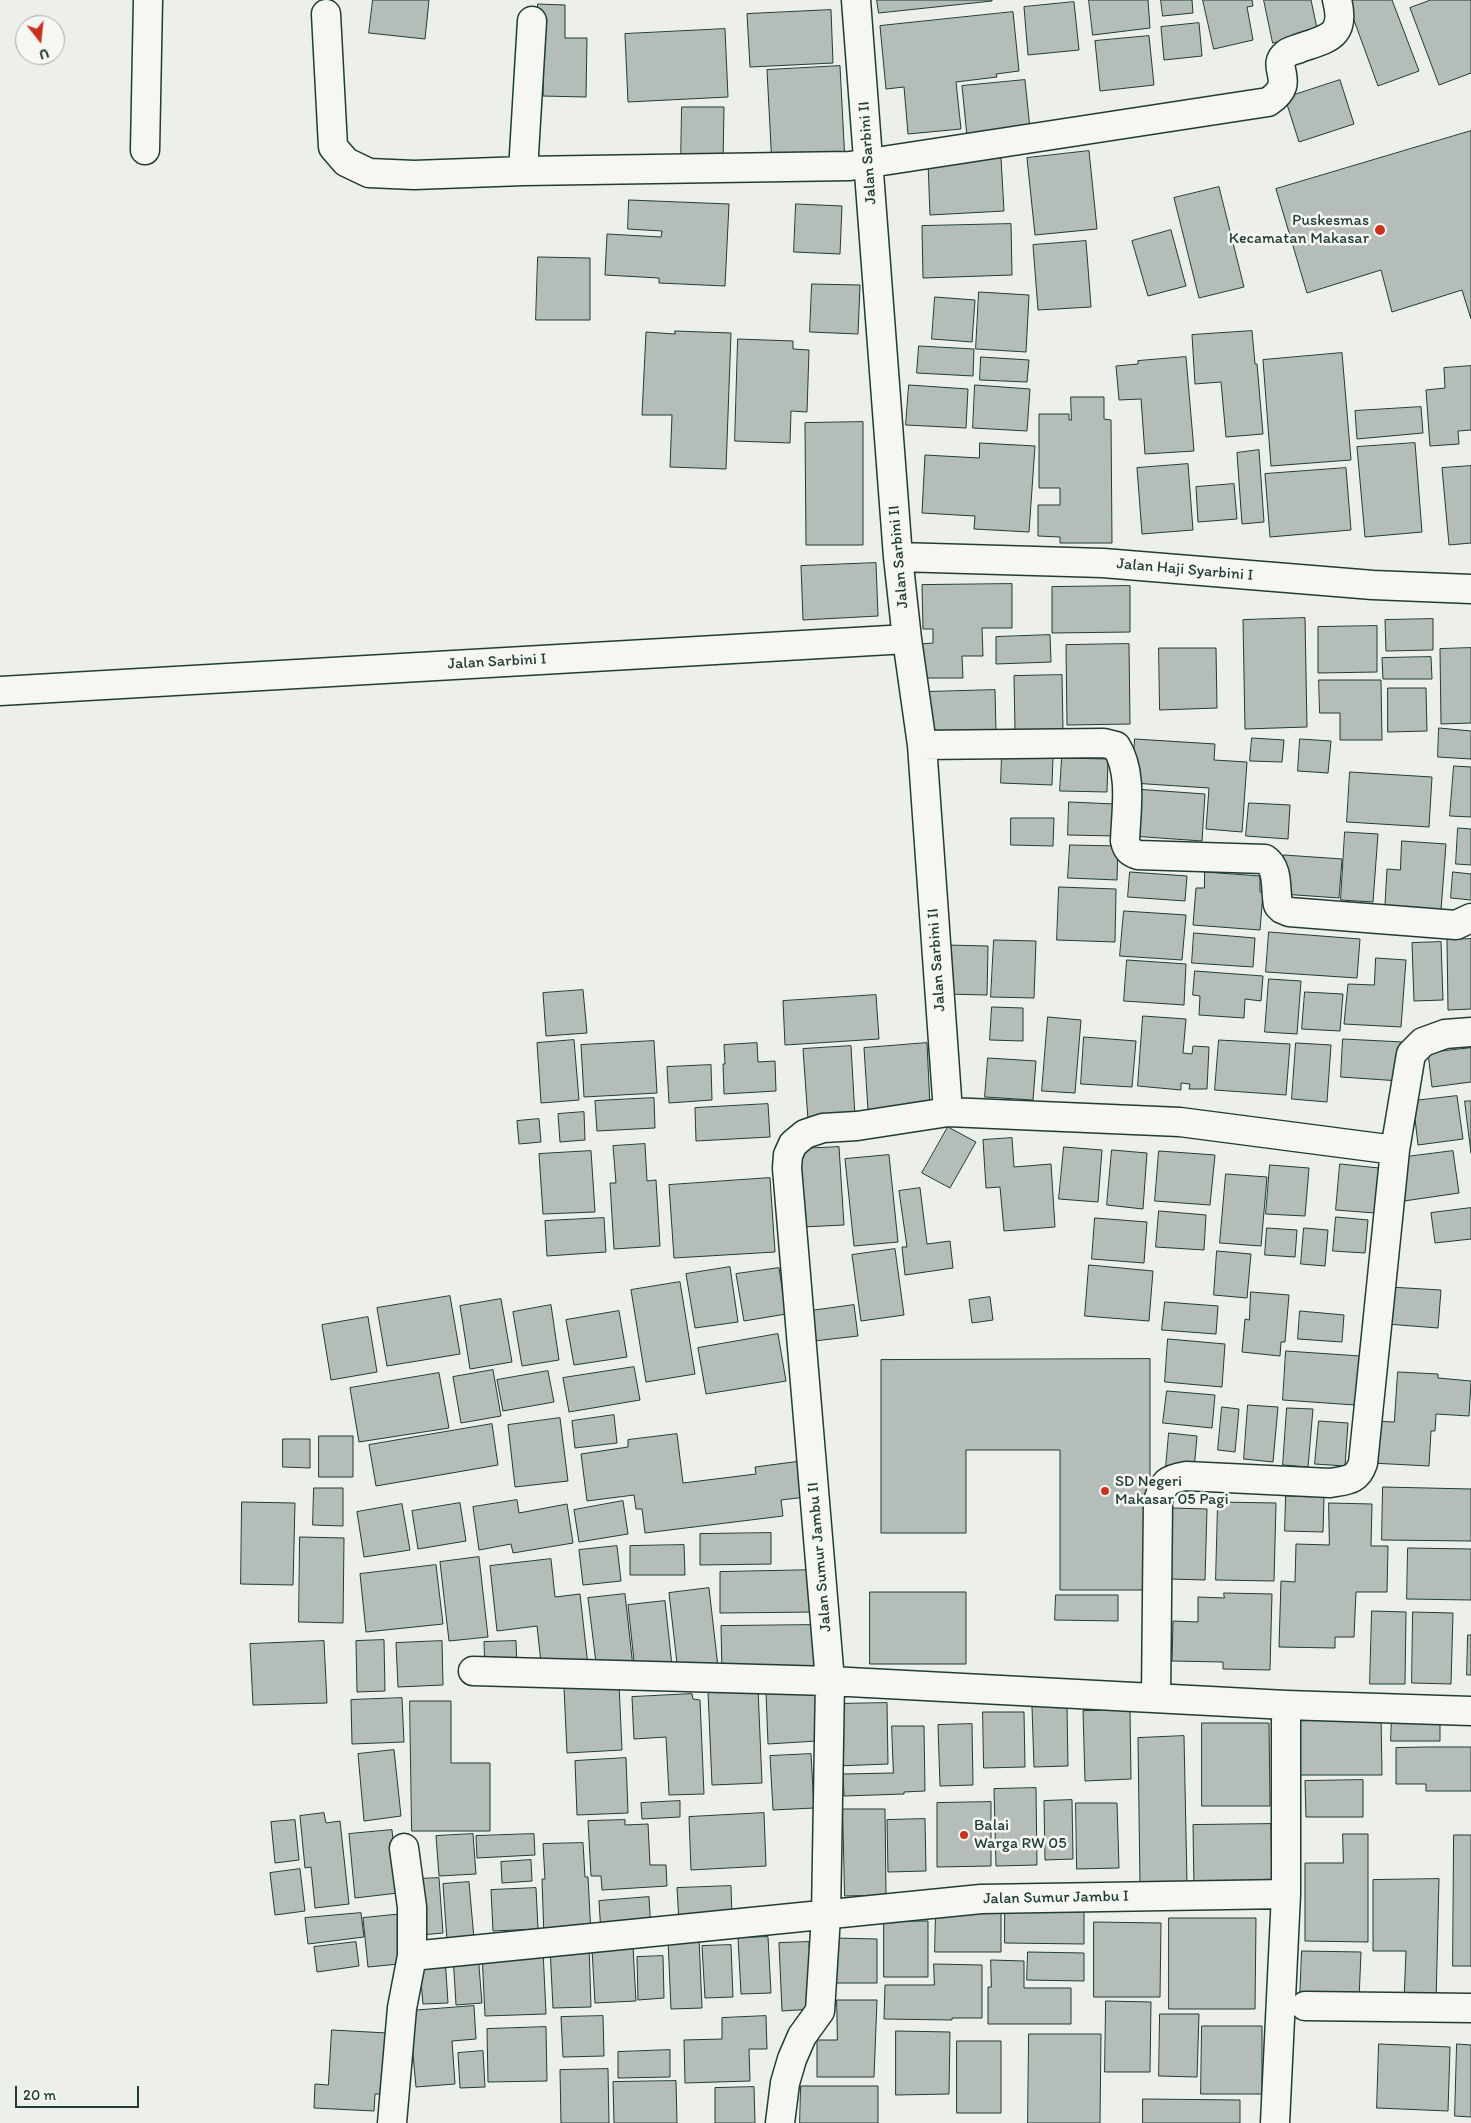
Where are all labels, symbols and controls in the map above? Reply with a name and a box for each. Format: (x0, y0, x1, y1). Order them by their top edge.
north arrow (15, 15, 65, 65)
text: U (37, 44, 51, 63)
street label: Jalan Sarbini II (855, 101, 881, 205)
place label: Puskesmas Kecamatan Makasar (1229, 211, 1369, 249)
marker: Puskesmas Kecamatan Makasar (1373, 223, 1387, 237)
street label: Jalan Sarbini II (885, 505, 913, 609)
street label: Jalan Haji Syarbini I (1116, 554, 1254, 586)
street label: Jalan Sarbini I (447, 650, 547, 674)
street label: Jalan Sarbini II (924, 908, 950, 1012)
place label: SD Negeri Makasar 05 Pagi (1115, 1472, 1229, 1510)
street label: Jalan Sumur Jambu II (804, 1481, 836, 1633)
marker: SD Negeri Makasar 05 Pagi (1099, 1485, 1111, 1497)
place label: Balai Warga RW 05 (974, 1816, 1067, 1854)
marker: Balai Warga RW 05 (958, 1829, 970, 1841)
street label: Jalan Sumur Jambu I (983, 1887, 1129, 1909)
scale bar (18, 2076, 141, 2108)
text: 20 m (23, 2086, 56, 2104)

